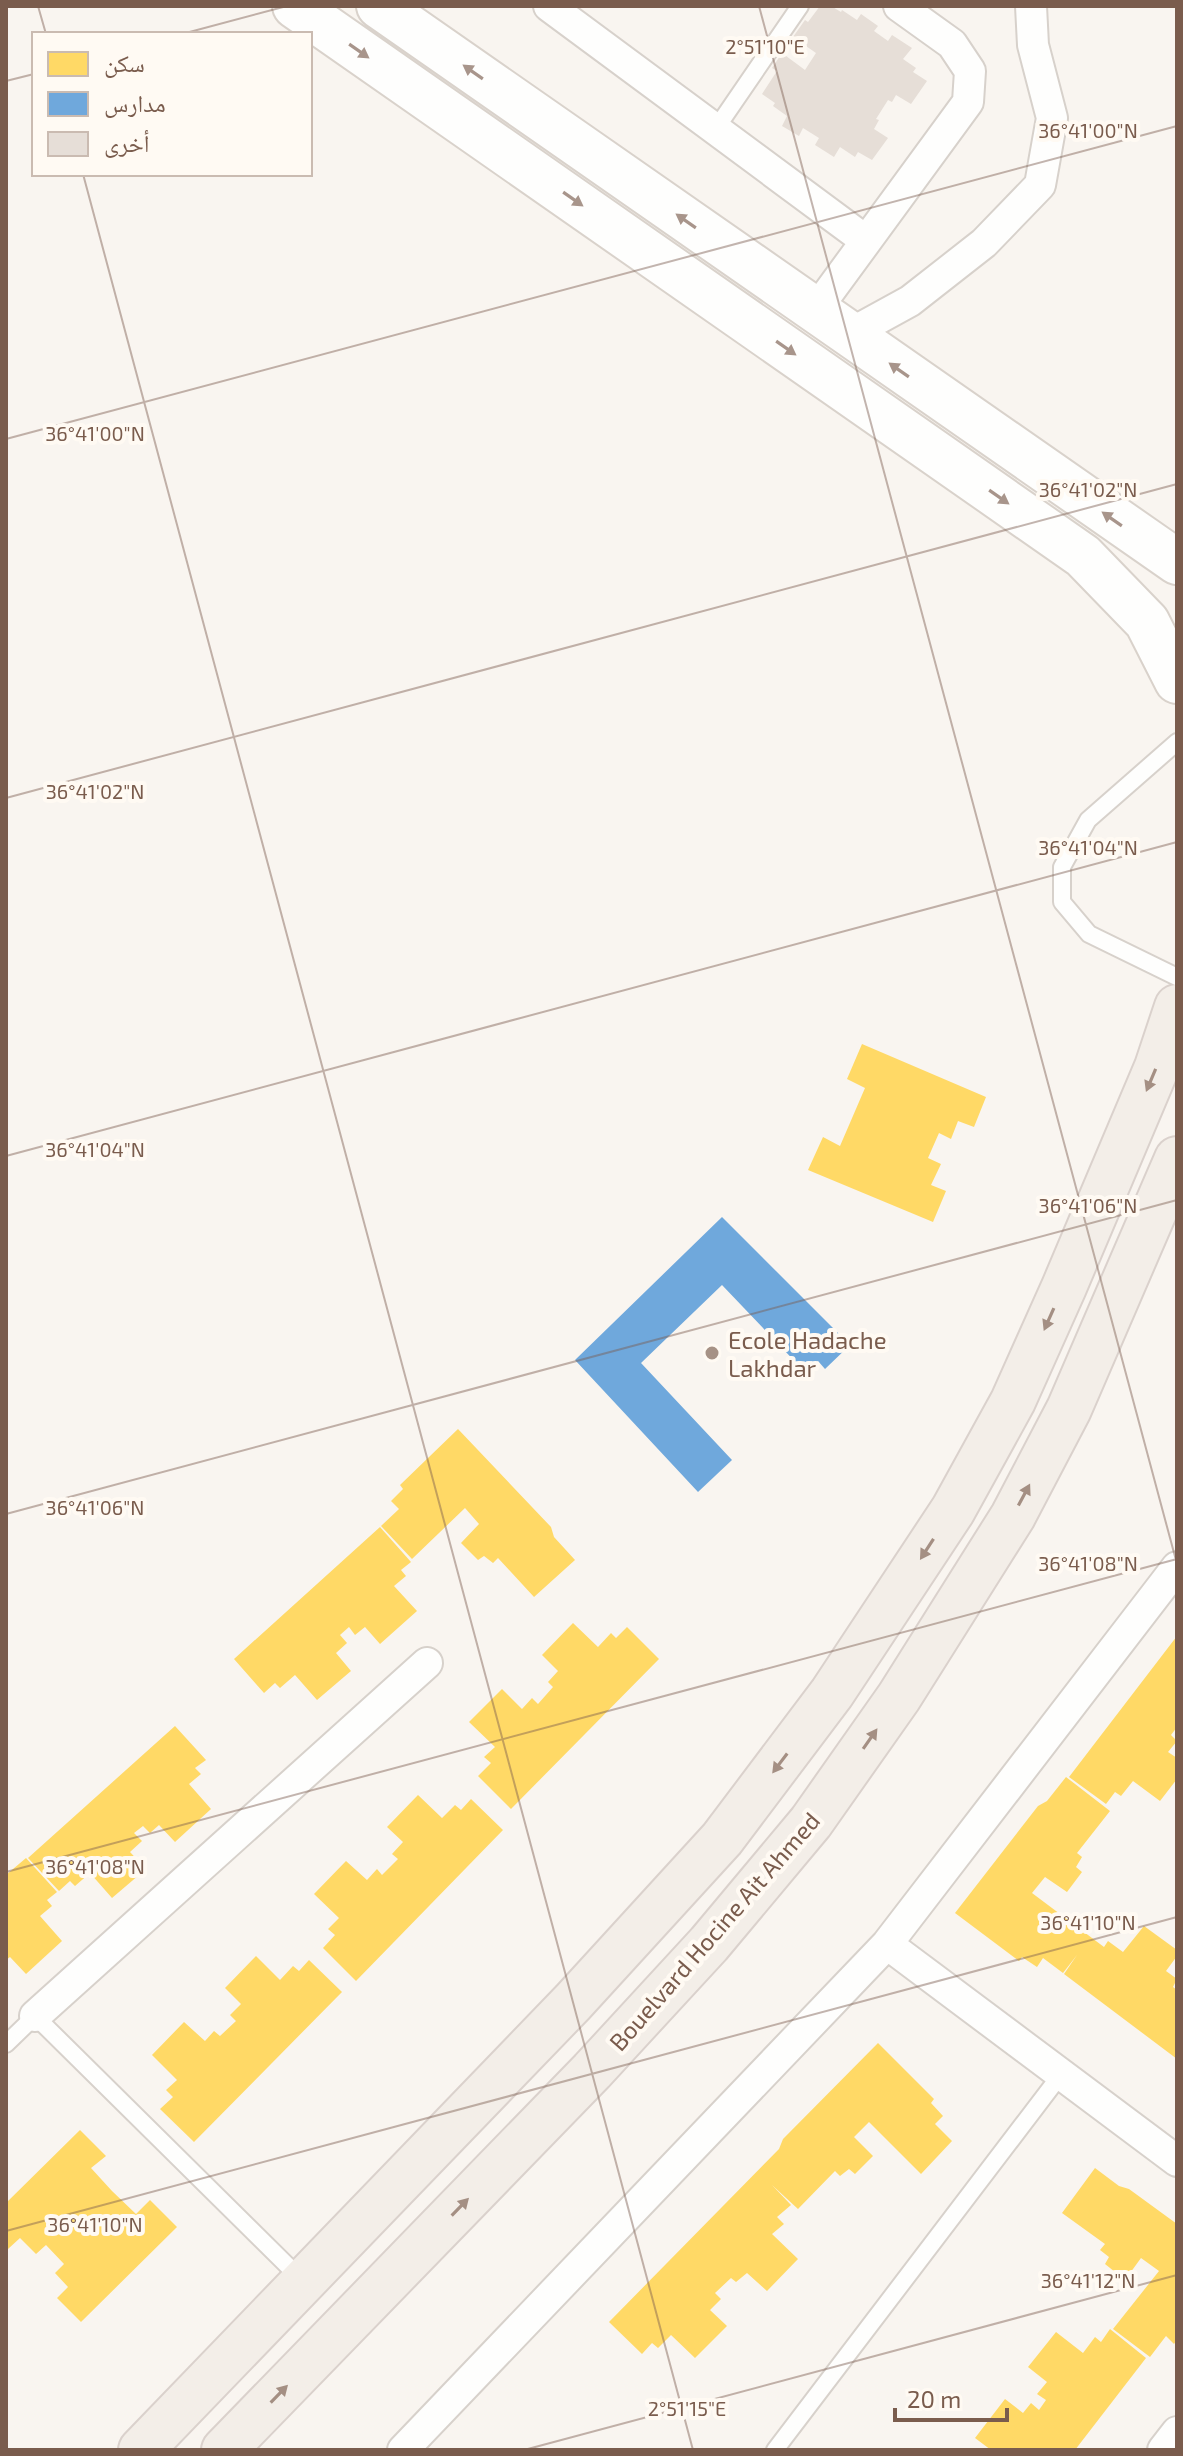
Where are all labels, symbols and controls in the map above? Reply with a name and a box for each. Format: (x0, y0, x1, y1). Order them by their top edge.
legend (32, 32, 312, 176)
text: 2°51'10"E (725, 34, 805, 58)
one-way arrow (349, 43, 370, 58)
text: سكن (104, 48, 145, 78)
one-way arrow (463, 65, 484, 80)
text: مدارس (104, 88, 166, 118)
text: 36°41'00"N (1038, 118, 1138, 142)
text: أخرى (104, 128, 150, 158)
one-way arrow (562, 191, 583, 206)
one-way arrow (675, 213, 697, 229)
one-way arrow (775, 340, 796, 355)
one-way arrow (888, 362, 910, 378)
text: 36°41'00"N (45, 421, 145, 445)
text: 36°41'02"N (1039, 477, 1137, 501)
one-way arrow (989, 489, 1010, 504)
one-way arrow (1102, 512, 1123, 527)
text: 36°41'02"N (46, 779, 144, 803)
text: 36°41'04"N (1038, 835, 1138, 859)
one-way arrow (1145, 1068, 1158, 1092)
text: 36°41'04"N (45, 1137, 145, 1161)
text: 36°41'06"N (1039, 1193, 1137, 1217)
one-way arrow (1043, 1308, 1056, 1331)
place label: Ecole Hadache Lakhdar (728, 1325, 887, 1382)
marker: Ecole Hadache Lakhdar (703, 1344, 721, 1362)
one-way arrow (1017, 1484, 1030, 1507)
text: 36°41'06"N (46, 1495, 144, 1519)
one-way arrow (920, 1538, 935, 1559)
text: 36°41'08"N (1038, 1551, 1138, 1575)
one-way arrow (862, 1728, 877, 1749)
one-way arrow (773, 1752, 788, 1773)
street label: Bouelvard Hocine Ait Ahmed (603, 1806, 825, 2056)
text: 36°41'08"N (45, 1854, 145, 1878)
text: 36°41'10"N (1040, 1910, 1136, 1934)
one-way arrow (450, 2198, 468, 2217)
text: 36°41'10"N (47, 2212, 143, 2236)
text: 36°41'12"N (1041, 2268, 1135, 2292)
scale bar (895, 2372, 1007, 2422)
text: 20 m (907, 2384, 961, 2413)
one-way arrow (269, 2385, 287, 2404)
text: 2°51'15"E (648, 2396, 726, 2420)

